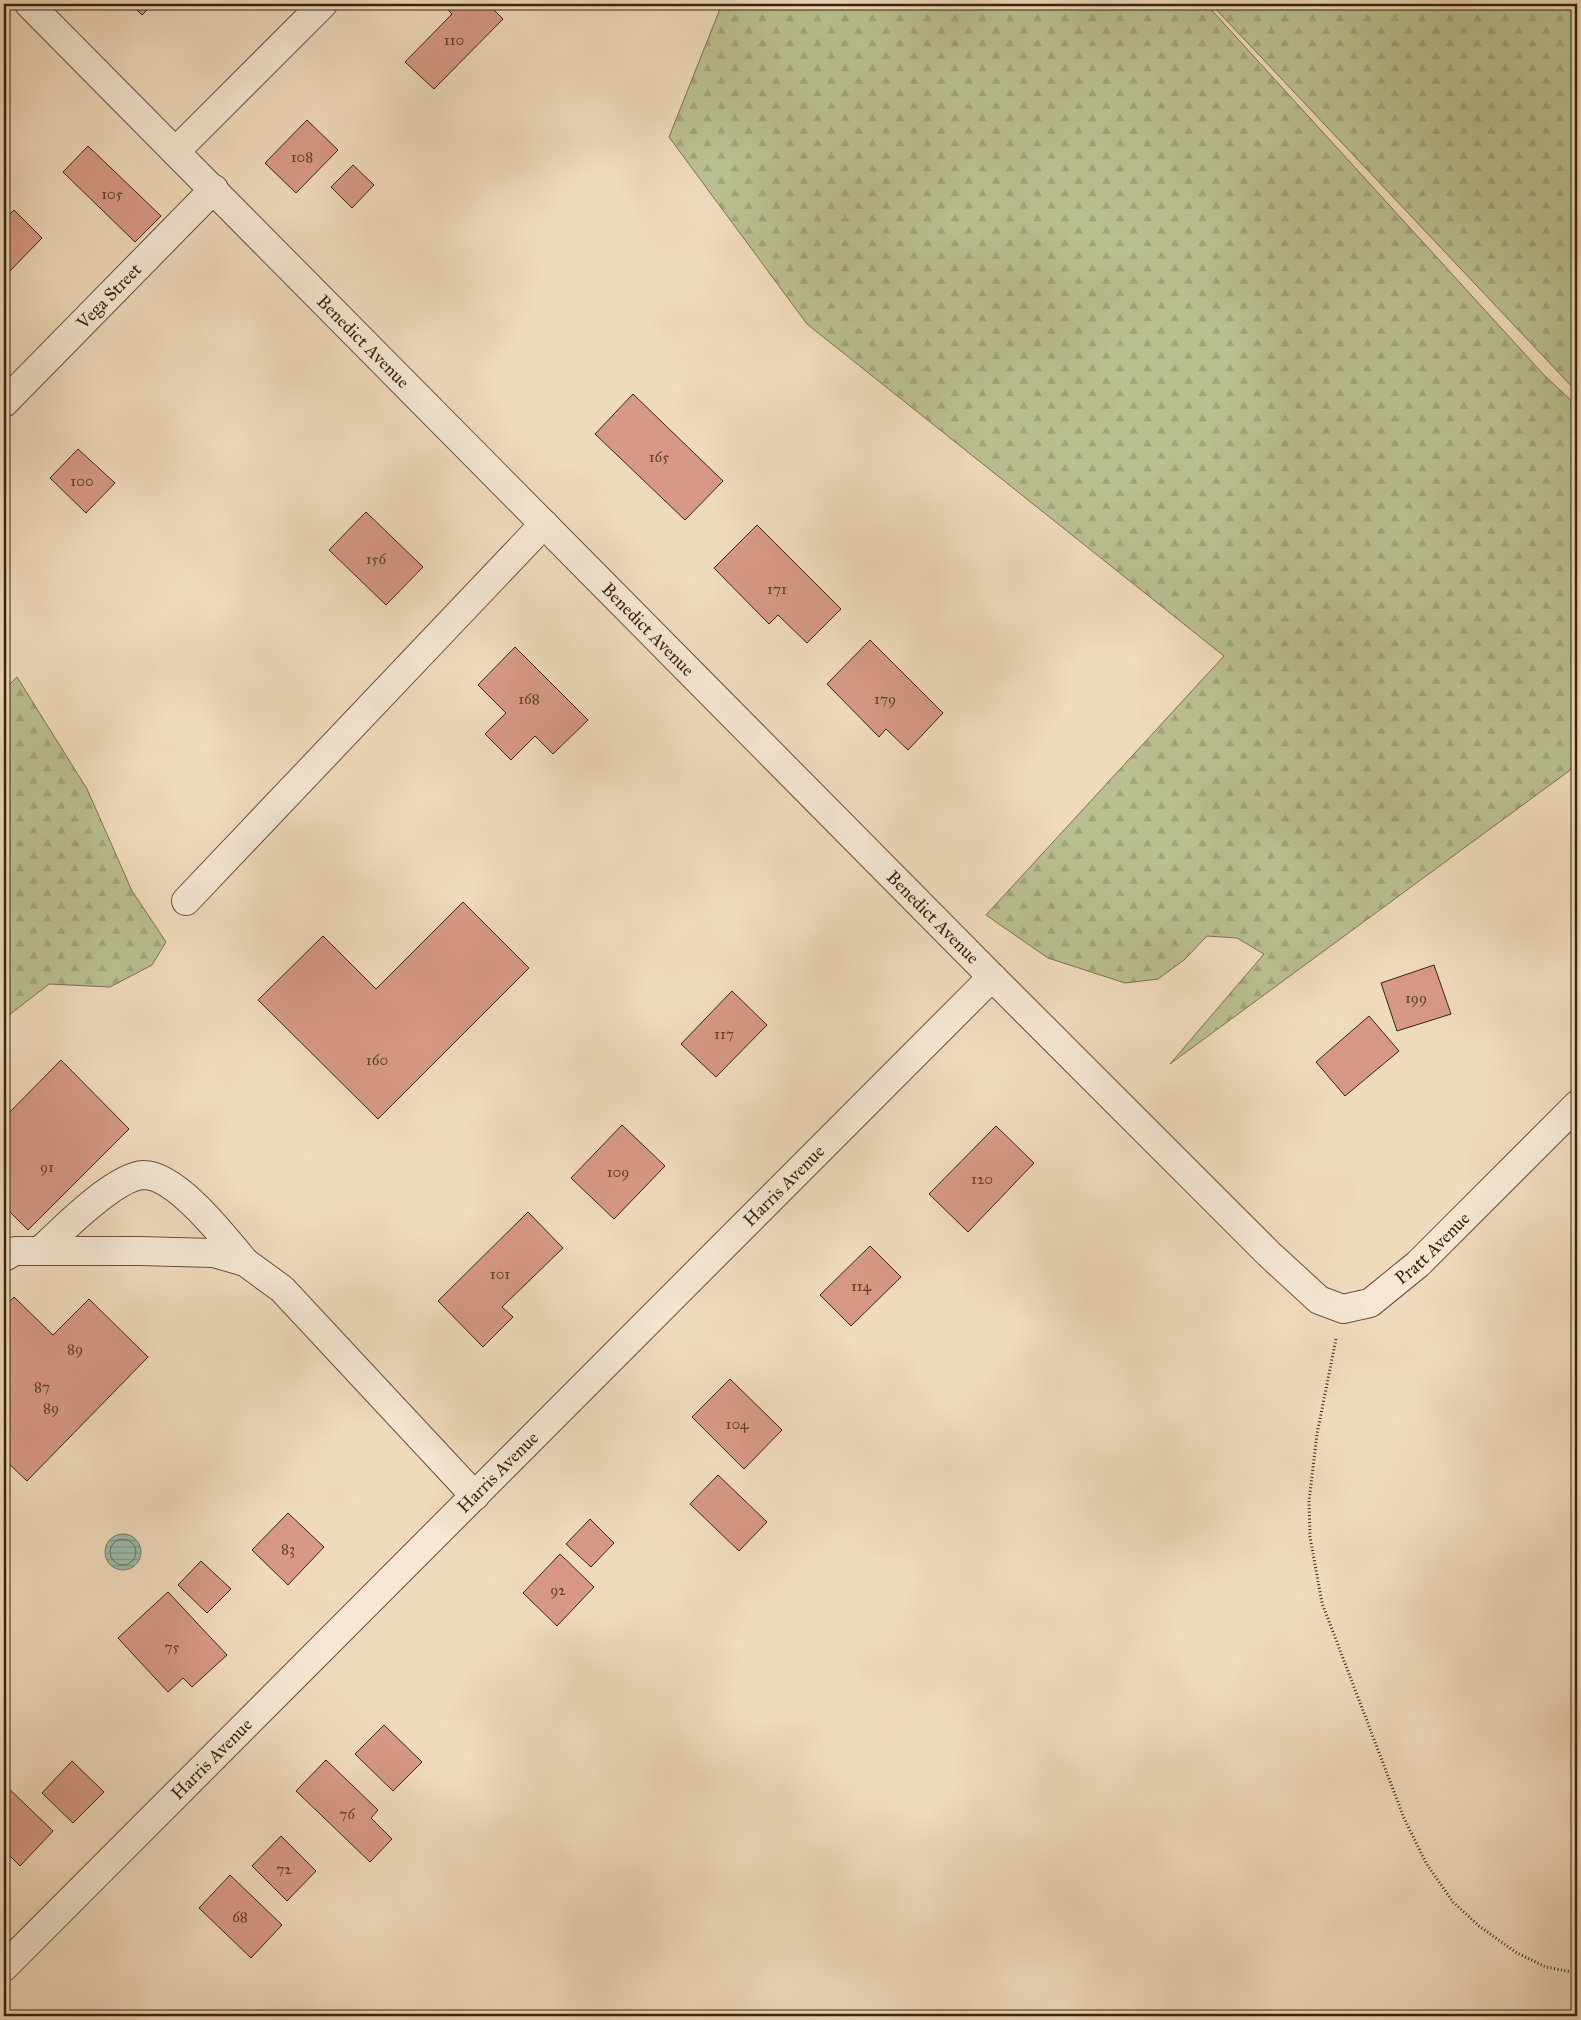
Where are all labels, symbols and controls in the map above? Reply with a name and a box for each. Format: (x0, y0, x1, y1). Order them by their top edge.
house number: 110 (444, 31, 464, 49)
house number: 108 (291, 148, 313, 166)
house number: 105 (101, 185, 123, 203)
street label: Vega Street (71, 258, 147, 334)
street label: Benedict Avenue (312, 290, 414, 393)
house number: 165 (649, 448, 669, 466)
house number: 100 (70, 472, 94, 490)
house number: 156 (366, 550, 388, 568)
street label: Benedict Avenue (597, 578, 699, 681)
house number: 171 (767, 580, 787, 598)
house number: 168 (518, 690, 540, 708)
house number: 179 (874, 690, 896, 708)
street label: Benedict Avenue (882, 866, 984, 969)
house number: 199 (1405, 989, 1427, 1007)
house number: 117 (714, 1025, 734, 1043)
house number: 160 (366, 1051, 388, 1069)
street label: Harris Avenue (739, 1140, 829, 1231)
house number: 91 (40, 1158, 54, 1176)
house number: 109 (607, 1163, 629, 1181)
house number: 120 (971, 1170, 993, 1188)
street label: Pratt Avenue (1391, 1208, 1474, 1289)
house number: 101 (490, 1265, 510, 1283)
house number: 114 (851, 1277, 872, 1295)
house number: 89 (67, 1340, 83, 1358)
house number: 87 (34, 1378, 50, 1396)
house number: 89 (43, 1399, 59, 1417)
house number: 104 (726, 1415, 749, 1433)
street label: Harris Avenue (452, 1427, 543, 1518)
house number: 83 (281, 1540, 295, 1558)
house number: 92 (550, 1581, 566, 1599)
house number: 75 (165, 1638, 180, 1656)
street label: Harris Avenue (166, 1714, 257, 1804)
house number: 76 (339, 1805, 356, 1823)
house number: 72 (276, 1860, 292, 1878)
house number: 68 (232, 1908, 248, 1926)

